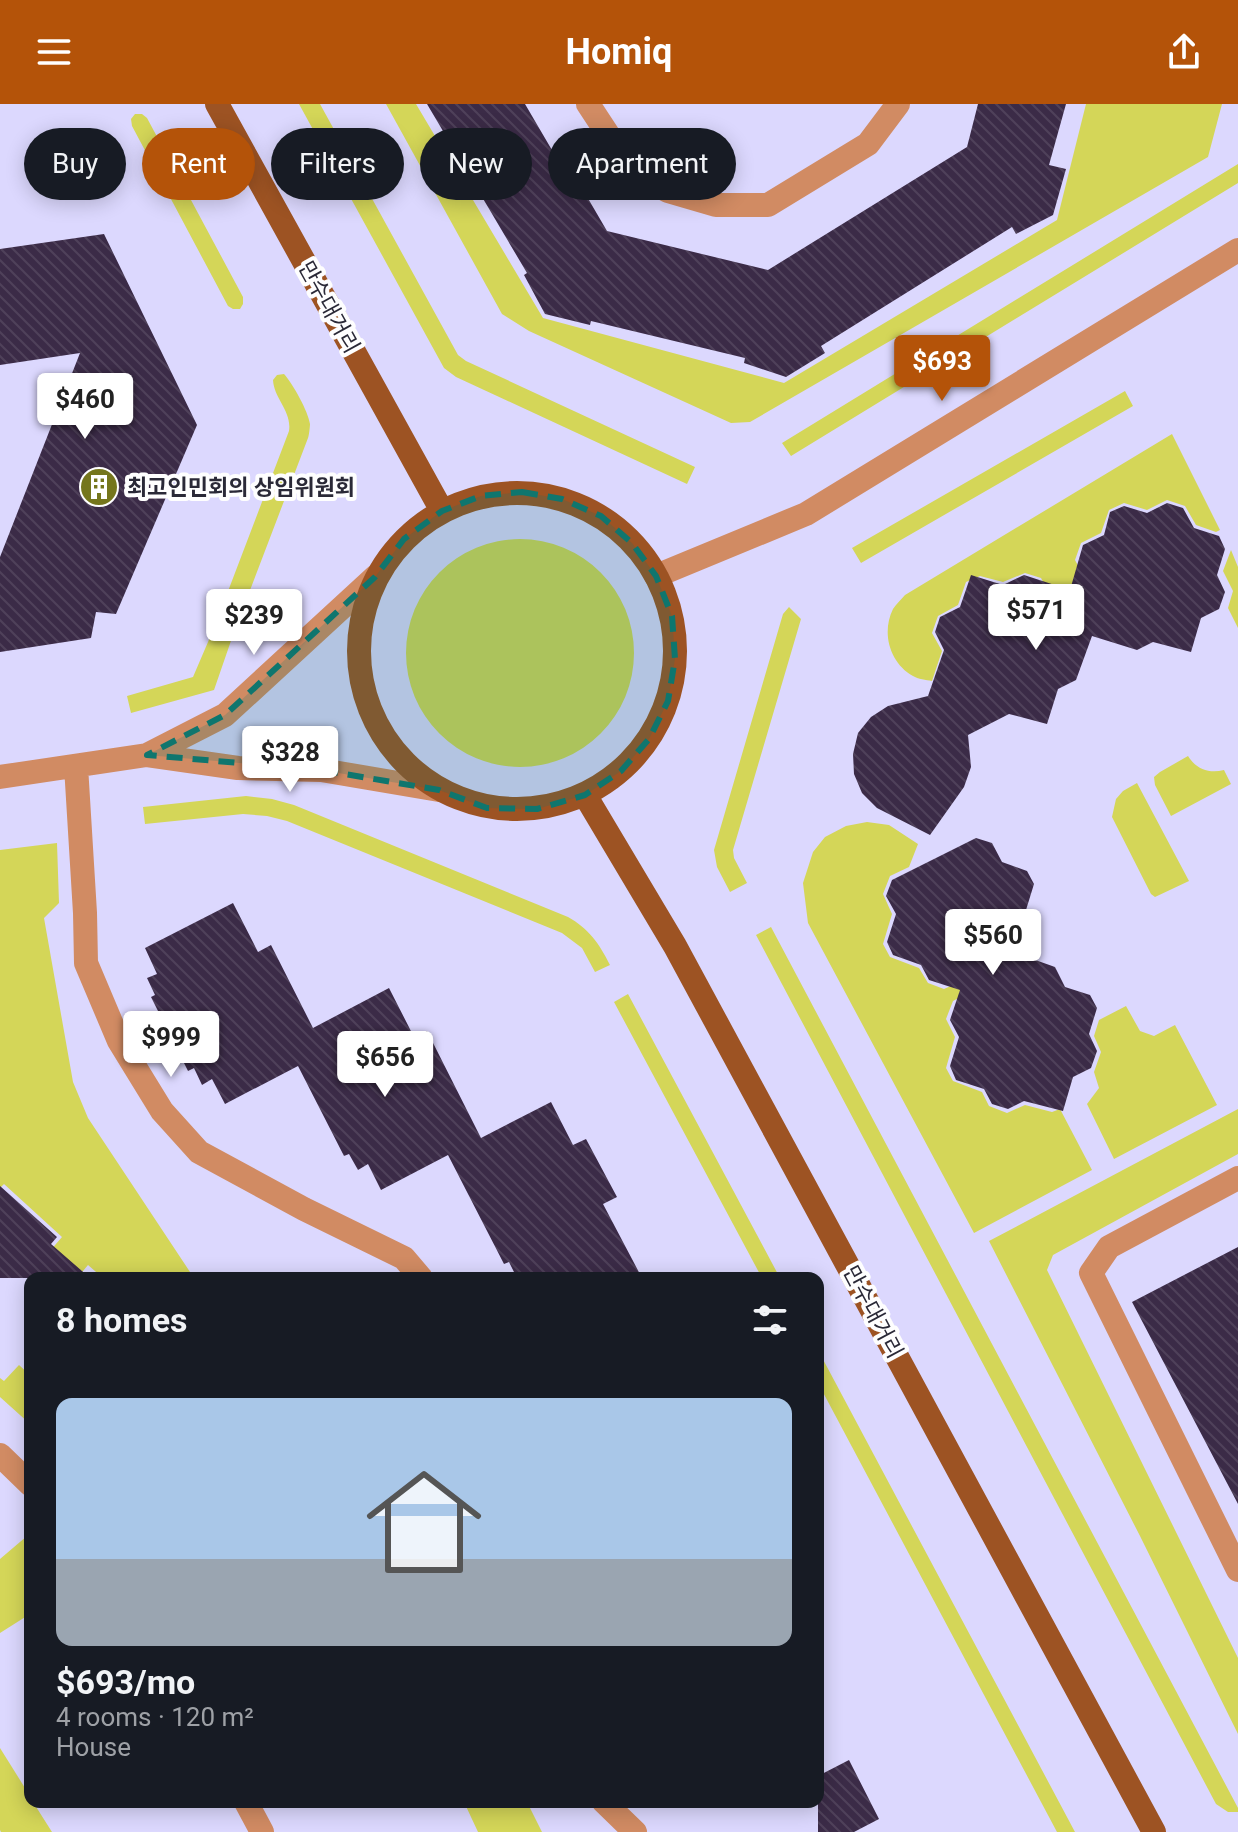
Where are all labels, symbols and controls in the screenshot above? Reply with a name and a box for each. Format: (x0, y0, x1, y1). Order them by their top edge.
icon: menu (32, 30, 76, 74)
icon: share (1162, 30, 1206, 74)
text: Homiq (566, 31, 672, 73)
chip: Buy (24, 128, 126, 200)
chip: Rent (142, 128, 255, 200)
chip: Filters (271, 128, 404, 200)
chip: New (420, 128, 532, 200)
chip: Apartment (548, 128, 736, 200)
street label: 만수대거리 (294, 257, 364, 357)
pin: $693 (895, 335, 989, 403)
text: $693 (912, 346, 972, 376)
pin: $460 (38, 373, 132, 441)
text: $460 (55, 384, 115, 414)
building icon: 최고인민회의 상임위원회 (78, 466, 120, 508)
place label: 최고인민회의 상임위원회 (127, 475, 355, 500)
pin: $571 (989, 584, 1083, 652)
pin: $239 (207, 589, 301, 657)
text: $571 (1006, 595, 1066, 625)
text: $239 (224, 600, 284, 630)
pin: $328 (243, 726, 337, 794)
text: $328 (260, 737, 320, 767)
pin: $560 (946, 909, 1040, 977)
text: $560 (963, 920, 1023, 950)
pin: $999 (124, 1011, 218, 1079)
text: $999 (141, 1022, 201, 1052)
pin: $656 (338, 1031, 432, 1099)
text: $656 (355, 1042, 415, 1072)
street label: 만수대거리 (838, 1261, 908, 1363)
icon: filters (748, 1298, 792, 1342)
text: 8 homes (56, 1300, 187, 1340)
icon: home (352, 1450, 496, 1594)
text: $693/mo (56, 1662, 195, 1702)
text: 4 rooms · 120 m² (56, 1702, 254, 1732)
text: House (56, 1732, 131, 1762)

